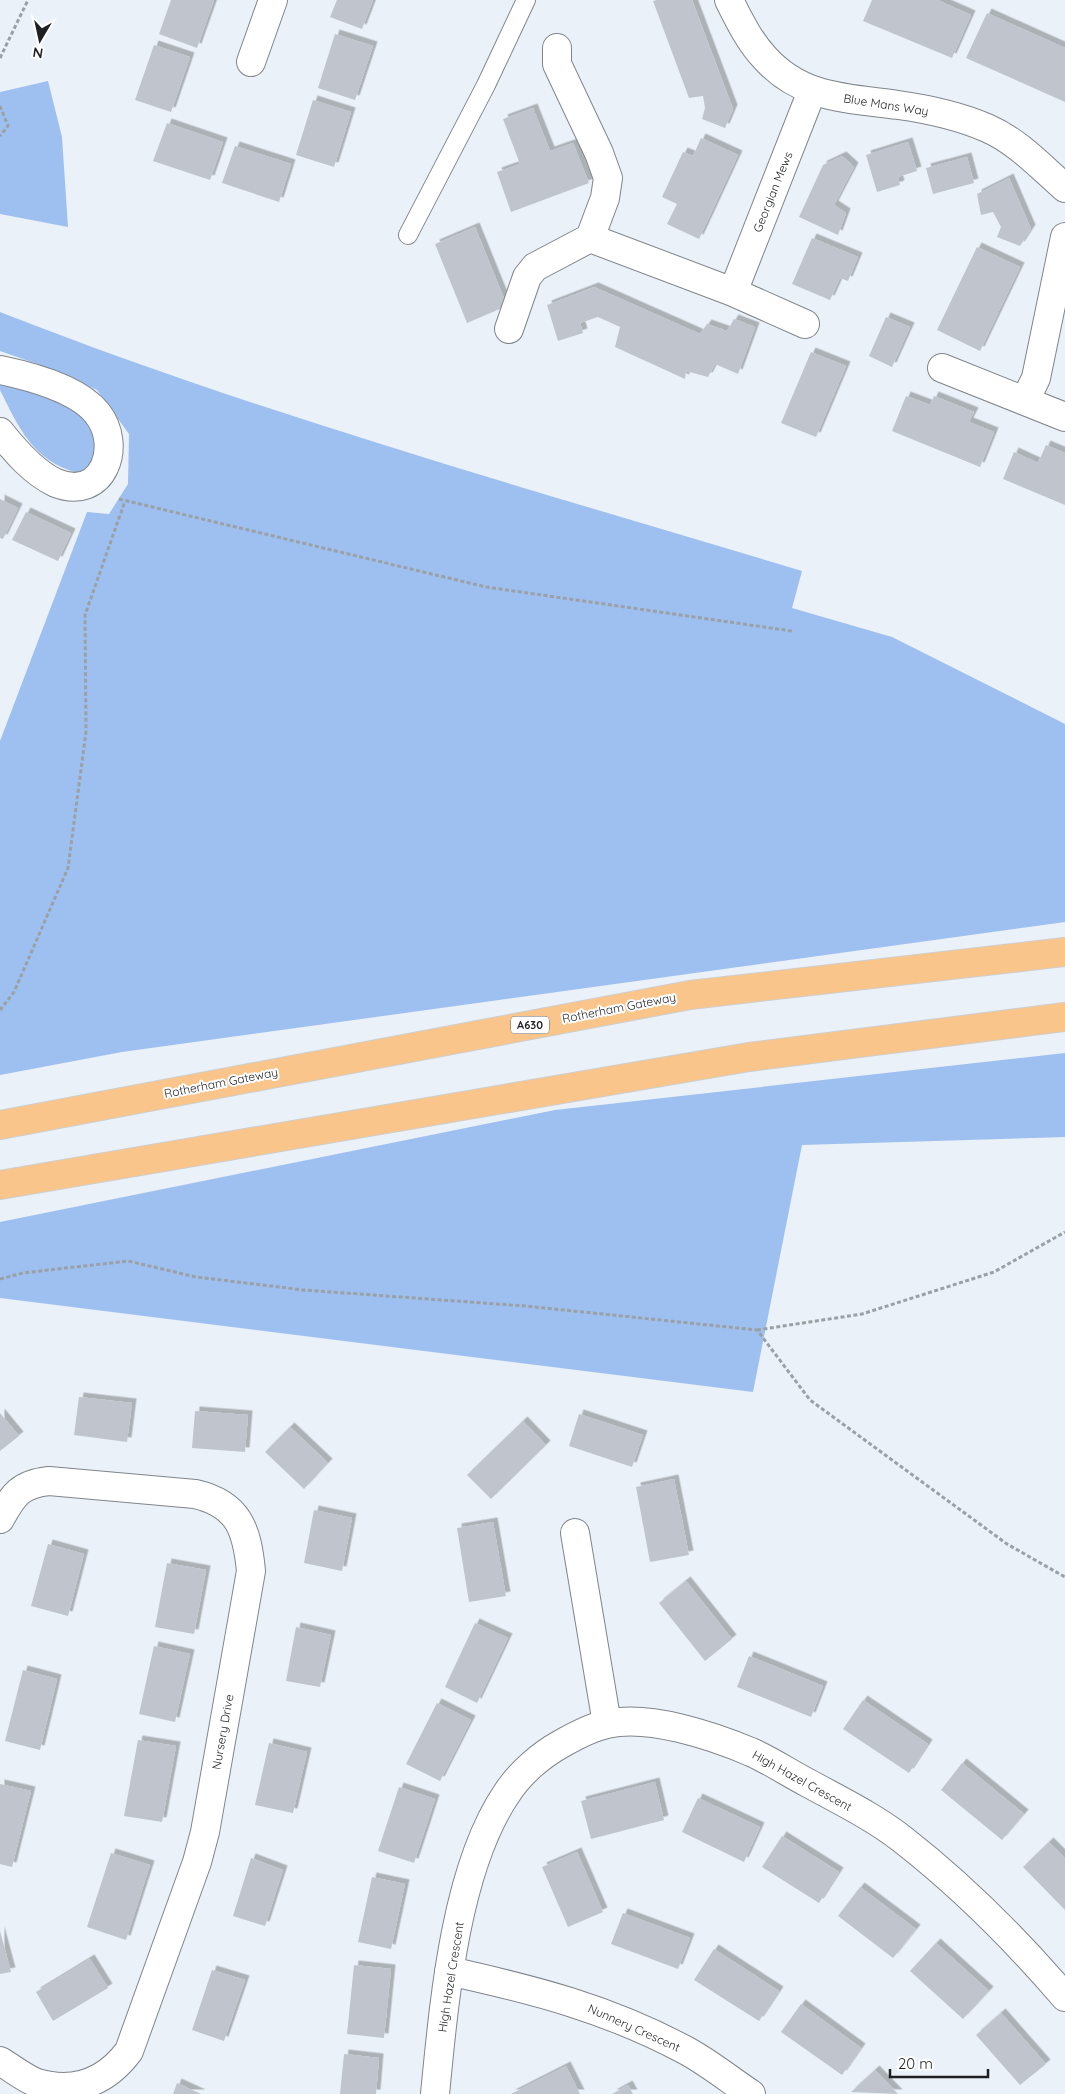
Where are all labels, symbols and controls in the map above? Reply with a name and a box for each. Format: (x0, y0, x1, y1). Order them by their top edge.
north arrow (15, 15, 65, 65)
text: N (31, 43, 44, 63)
street label: Blue Mans Way (842, 90, 930, 119)
street label: Georgian Mews (750, 149, 796, 234)
street label: Rotherham Gateway (561, 989, 677, 1026)
road number: A630 (511, 1016, 549, 1034)
street label: Rotherham Gateway (163, 1064, 279, 1101)
street label: Nursery Drive (209, 1693, 237, 1771)
street label: High Hazel Crescent (750, 1747, 855, 1814)
street label: High Hazel Crescent (434, 1921, 467, 2033)
street label: Nunnery Crescent (586, 2000, 683, 2055)
scale bar (890, 2046, 988, 2078)
text: 20 m (898, 2054, 933, 2073)

